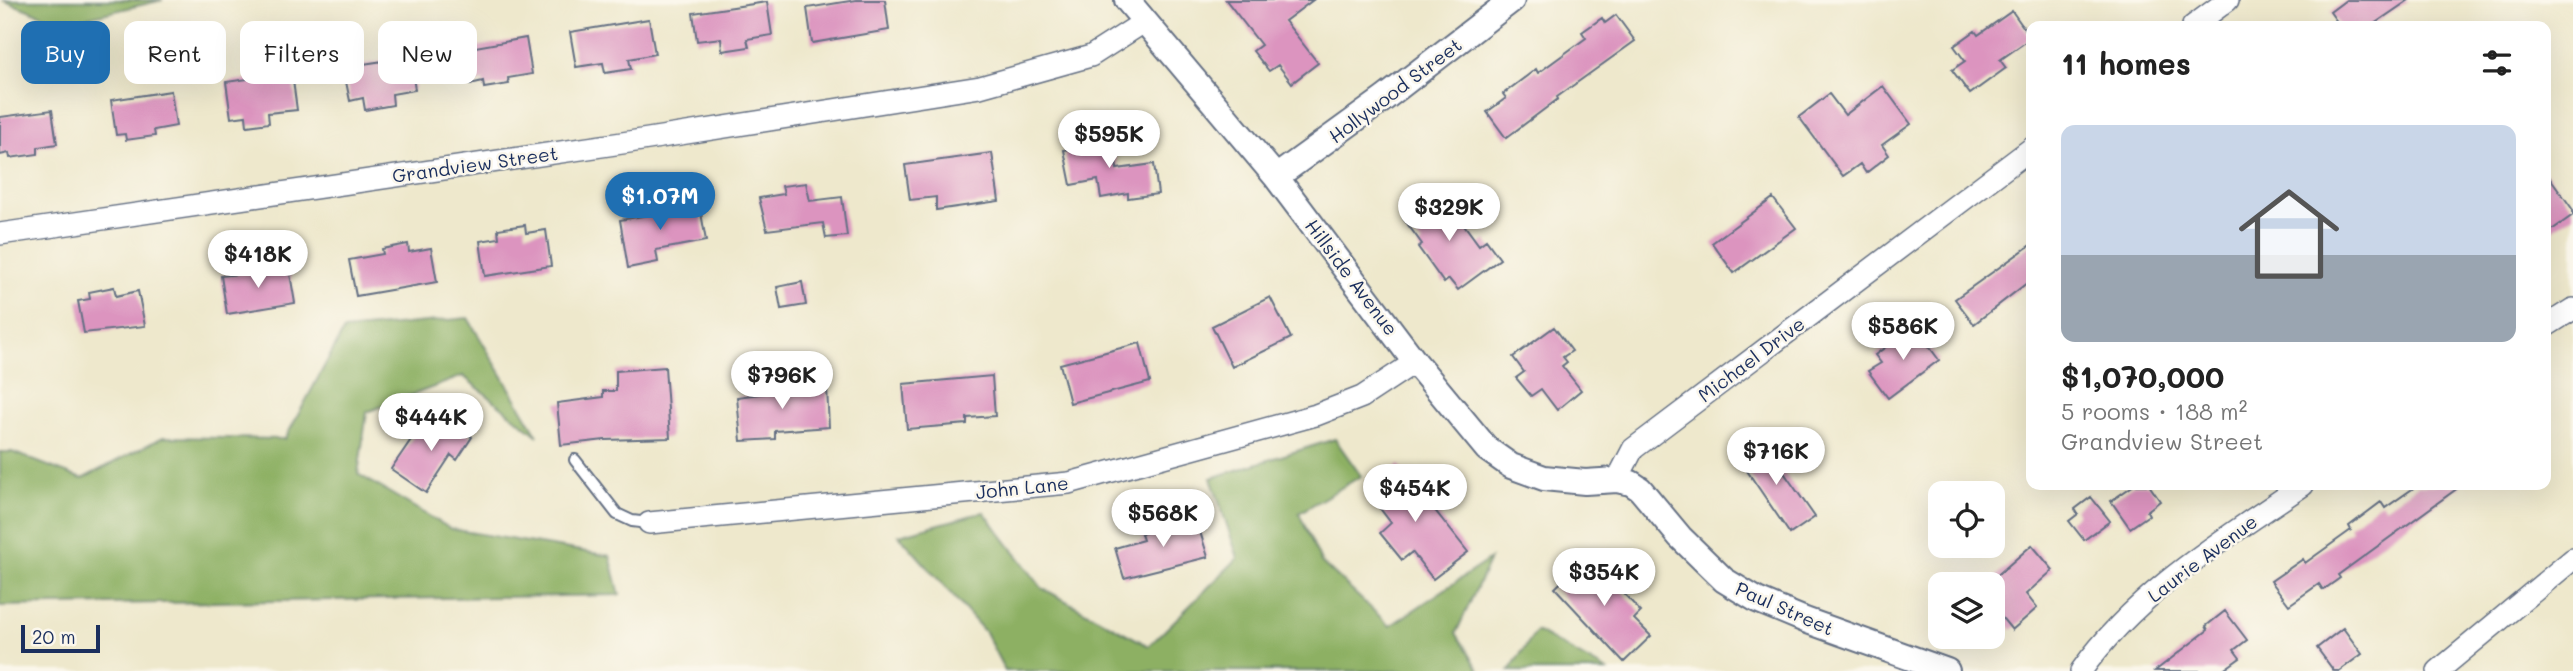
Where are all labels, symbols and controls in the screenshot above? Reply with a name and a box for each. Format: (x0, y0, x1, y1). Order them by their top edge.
chip: Buy (21, 21, 110, 84)
chip: Rent (124, 21, 226, 84)
chip: Filters (240, 21, 364, 84)
chip: New (378, 21, 477, 84)
street label: Hollywood Street (1324, 32, 1466, 148)
text: 11 homes (2061, 43, 2191, 83)
icon: filters (2478, 44, 2516, 82)
pin: $595K (1060, 110, 1158, 170)
text: $595K (1074, 118, 1144, 148)
street label: Grandview Street (391, 140, 559, 188)
icon: home (2226, 171, 2352, 297)
pin: $1.07M (603, 173, 717, 232)
text: $1.07M (621, 180, 699, 210)
pin: $329K (1400, 184, 1498, 243)
text: $329K (1414, 191, 1484, 221)
street label: Hillside Avenue (1300, 214, 1404, 340)
pin: $418K (209, 230, 307, 290)
text: $418K (224, 238, 292, 268)
pin: $586K (1854, 302, 1952, 362)
text: $586K (1868, 310, 1938, 340)
street label: Michael Drive (1693, 311, 1809, 407)
pin: $796K (733, 352, 831, 411)
text: $1,070,000 (2061, 356, 2224, 396)
text: $796K (747, 359, 817, 389)
pin: $444K (382, 393, 480, 453)
text: 5 rooms · 188 m² (2061, 396, 2247, 426)
text: $444K (394, 401, 468, 431)
text: Grandview Street (2061, 426, 2263, 456)
pin: $716K (1727, 428, 1825, 487)
text: $716K (1743, 435, 1809, 465)
pin: $454K (1366, 464, 1464, 524)
street label: John Lane (974, 470, 1070, 504)
text: $454K (1379, 472, 1451, 502)
map controls (1928, 481, 2005, 649)
button: locate (1928, 481, 2005, 558)
pin: $568K (1114, 490, 1212, 549)
text: $568K (1128, 497, 1198, 527)
street label: Laurie Avenue (2142, 509, 2262, 607)
pin: $354K (1555, 548, 1653, 608)
text: $354K (1568, 556, 1640, 586)
button: layers (1928, 572, 2005, 649)
street label: Paul Street (1732, 575, 1838, 641)
scale bar (21, 622, 100, 654)
text: 20 m (32, 624, 76, 649)

